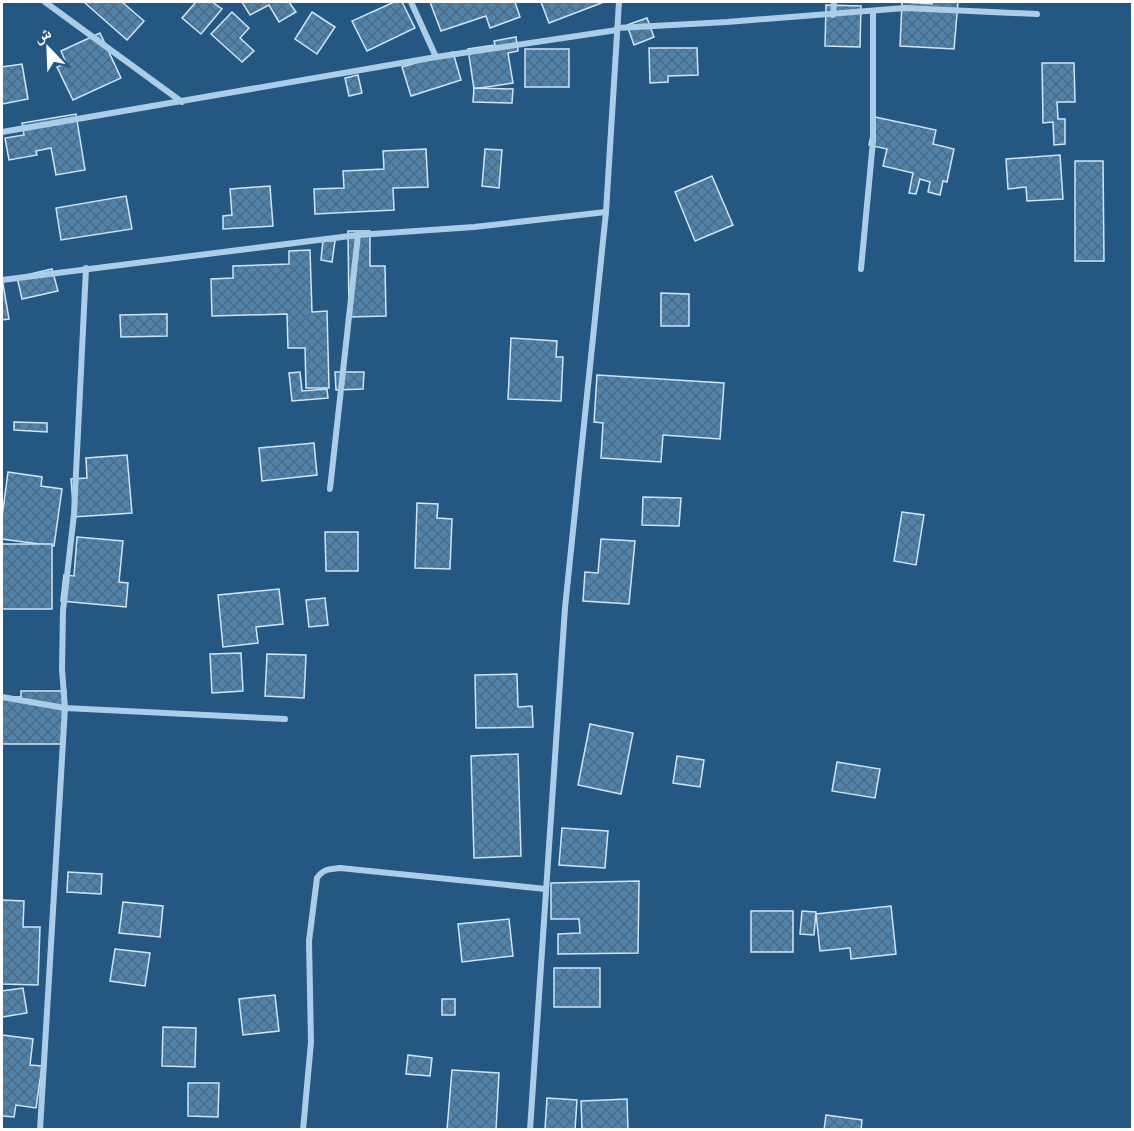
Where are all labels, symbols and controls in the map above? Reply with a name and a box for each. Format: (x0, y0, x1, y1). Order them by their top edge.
north arrow (18, 18, 78, 78)
text: ش (30, 22, 54, 47)

